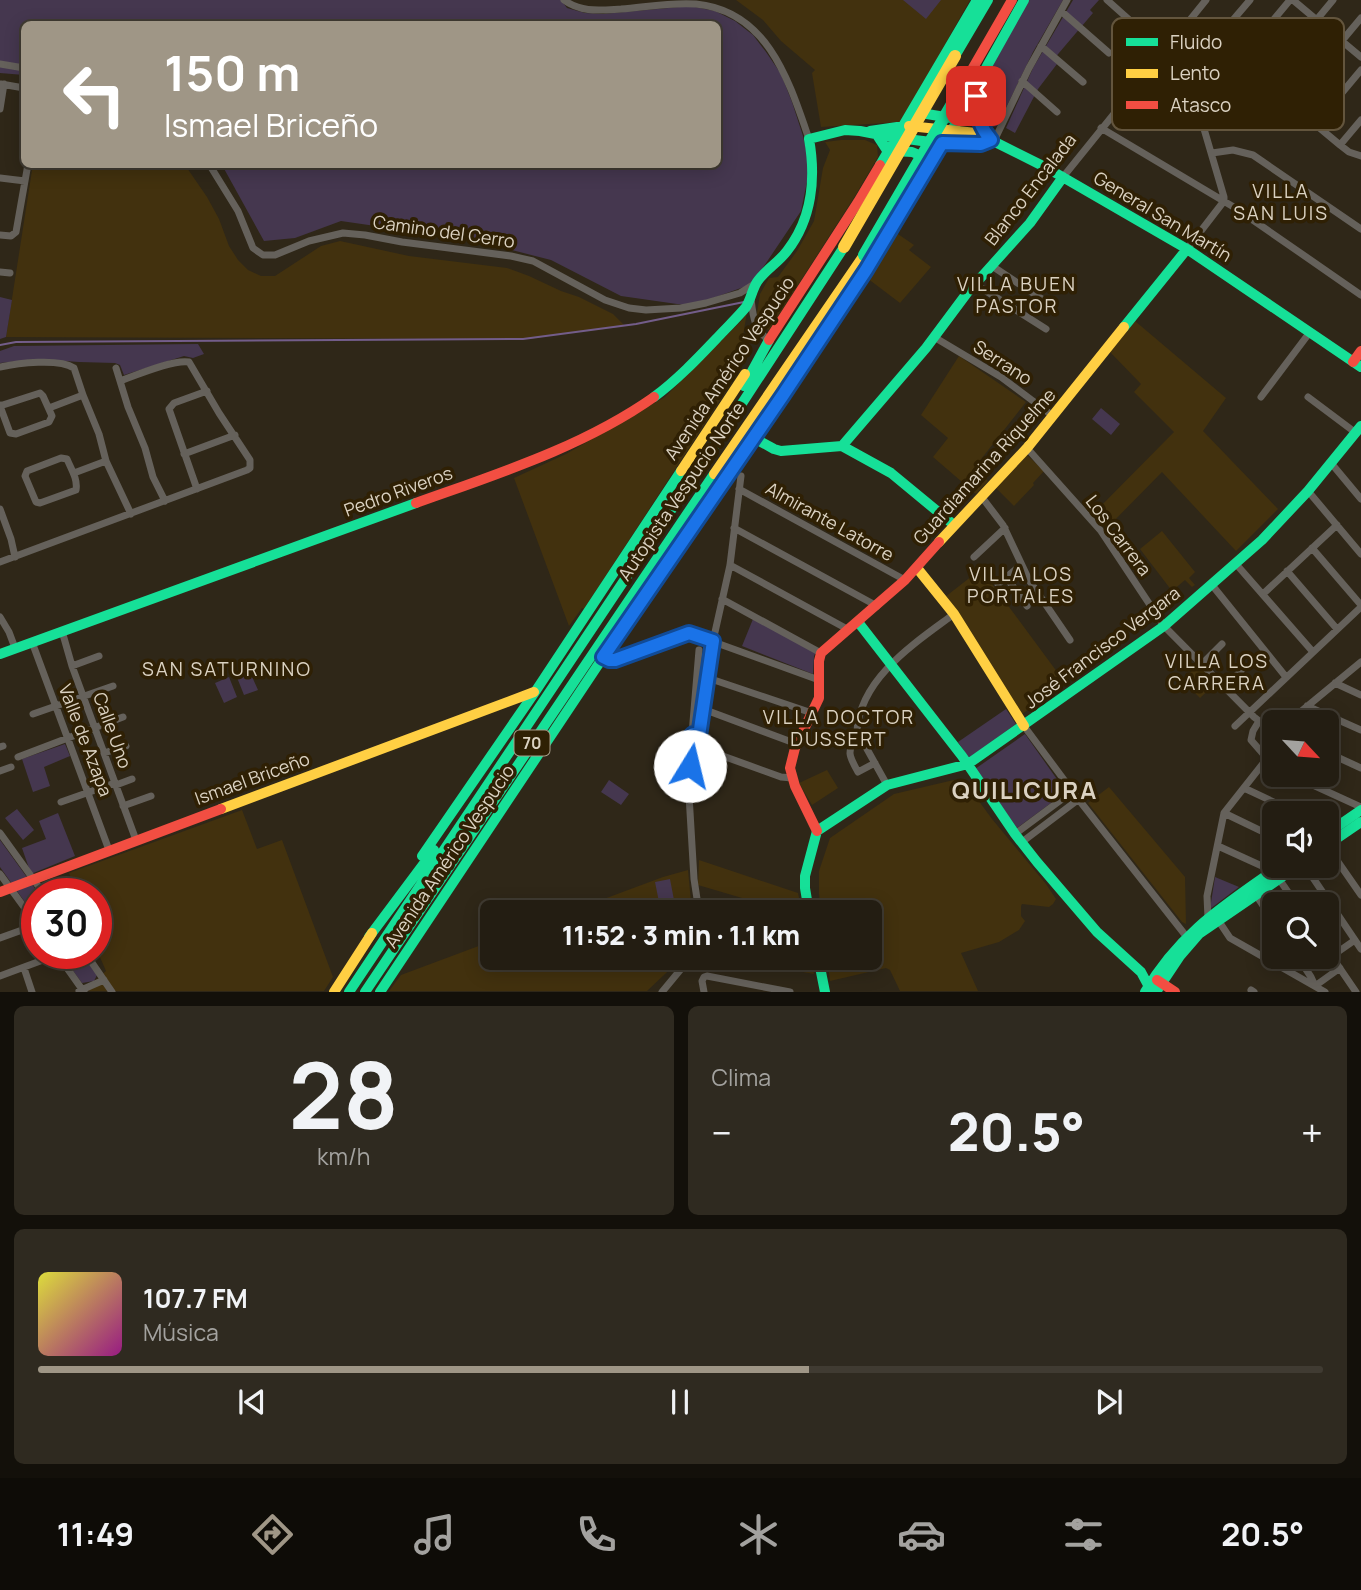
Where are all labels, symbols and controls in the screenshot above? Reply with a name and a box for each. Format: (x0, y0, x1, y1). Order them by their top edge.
legend (1112, 18, 1344, 130)
text: Fluido (1170, 29, 1222, 55)
text: 150 m (164, 39, 300, 106)
icon: left (49, 49, 140, 140)
text: Lento (1170, 60, 1220, 86)
pin (946, 66, 1006, 126)
icon: arrive (957, 77, 995, 115)
text: Atasco (1170, 92, 1231, 118)
text: Ismael Briceño (164, 103, 378, 147)
street label: Blanco Encalada (979, 128, 1081, 250)
street label: General San Martín (1089, 165, 1237, 267)
district label: VILLA SAN LUIS (1233, 178, 1329, 226)
street label: Camino del Cerro (371, 209, 517, 253)
district label: VILLA BUEN PASTOR (957, 271, 1077, 319)
street label: Avenida Américo Vespucio (659, 272, 799, 464)
street label: Serrano (969, 334, 1037, 390)
street label: Guardiamarina Riquelme (907, 383, 1061, 549)
street label: Autopista Vespucio Norte (612, 397, 750, 585)
street label: Pedro Riveros (340, 460, 456, 522)
street label: Almirante Latorre (762, 476, 898, 566)
street label: Los Carrera (1081, 490, 1157, 580)
district label: VILLA LOS PORTALES (967, 561, 1075, 609)
street label: José Francisco Vergara (1019, 581, 1185, 713)
district label: VILLA LOS CARRERA (1165, 648, 1269, 696)
district label: SAN SATURNINO (142, 656, 312, 682)
street label: Valle de Azapa (54, 680, 118, 800)
street label: Calle Uno (88, 689, 138, 771)
district label: VILLA DOCTOR DUSSERT (763, 704, 915, 752)
north arrow (1262, 710, 1339, 788)
map controls (1262, 710, 1339, 969)
position arrow (653, 729, 727, 803)
road number: 70 (514, 730, 550, 756)
street label: Ismael Briceño (191, 746, 313, 810)
street label: Avenida Américo Vespucio (379, 760, 519, 952)
district label: QUILICURA (952, 773, 1098, 806)
button: sound (1262, 801, 1339, 878)
speed limit sign: 30 (21, 878, 112, 969)
button: search (1262, 892, 1339, 969)
text: 11:52 · 3 min · 1.1 km (562, 917, 800, 953)
text: 28 (289, 1032, 399, 1156)
text: Clima (712, 1061, 771, 1093)
text: 20.5° (948, 1096, 1085, 1167)
text: − (712, 1106, 732, 1158)
text: + (1301, 1106, 1323, 1158)
text: km/h (317, 1140, 371, 1172)
text: 107.7 FM (143, 1280, 248, 1316)
text: Música (143, 1316, 219, 1348)
icon: previous (233, 1383, 271, 1421)
icon: pause (661, 1383, 699, 1421)
icon: next (1090, 1383, 1128, 1421)
icon: directions (248, 1510, 297, 1559)
icon: music (410, 1510, 459, 1559)
icon: phone (572, 1510, 621, 1559)
icon: climate (734, 1510, 783, 1559)
icon: car (897, 1510, 946, 1559)
icon: filters (1059, 1510, 1108, 1559)
text: 11:49 (57, 1512, 134, 1556)
text: 20.5° (1221, 1512, 1304, 1556)

